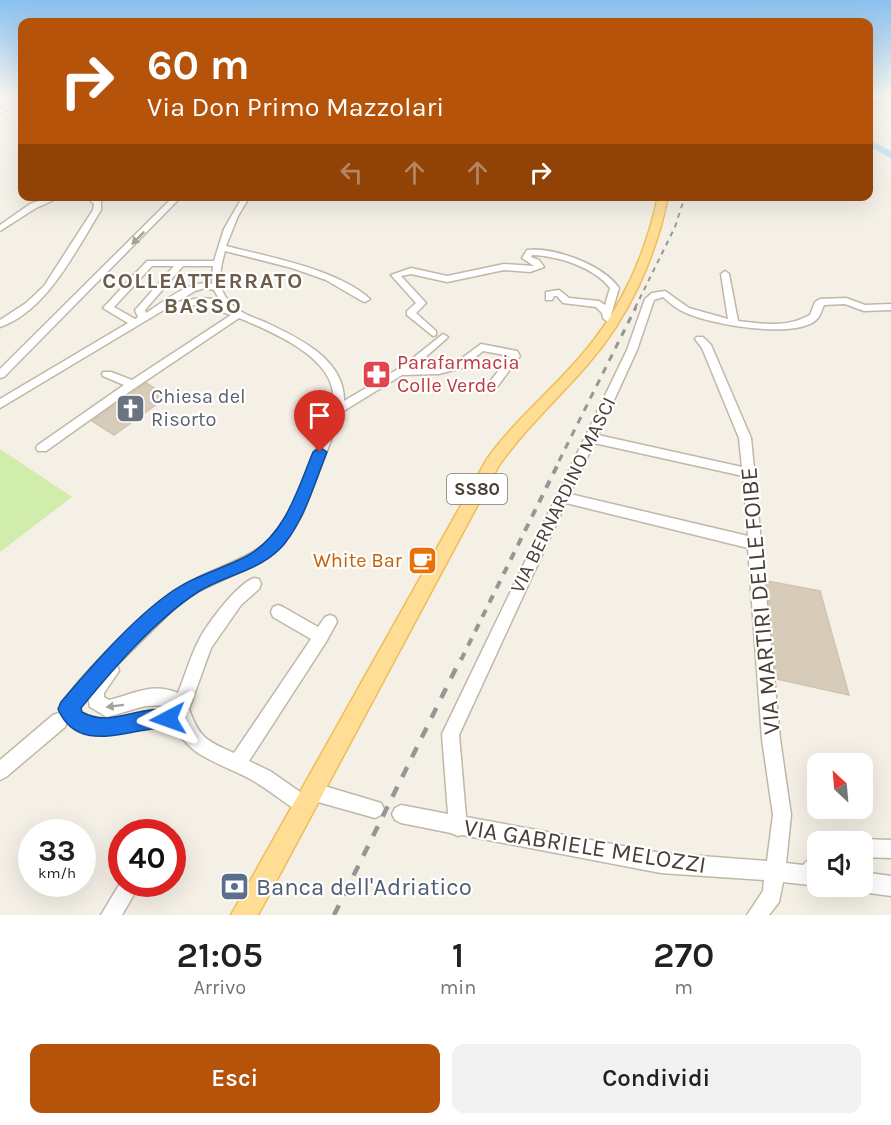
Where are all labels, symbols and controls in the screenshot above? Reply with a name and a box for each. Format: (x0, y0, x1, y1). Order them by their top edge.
text: 60 m (147, 40, 250, 90)
icon: right (48, 42, 126, 120)
text: Via Don Primo Mazzolari (147, 91, 444, 123)
icon: left (335, 156, 368, 189)
icon: ahead (398, 156, 431, 189)
icon: ahead (461, 156, 494, 189)
icon: right (524, 156, 557, 189)
one-way arrow (131, 230, 145, 244)
district label: COLLEATTERRATO BASSO (102, 268, 304, 319)
place label: Parafarmacia Colle Verde (397, 351, 519, 397)
pharmacy icon: Parafarmacia Colle Verde (360, 358, 392, 390)
place label: Chiesa del Risorto (151, 385, 246, 431)
pin (294, 390, 345, 452)
church icon: Chiesa del Risorto (114, 392, 146, 424)
street label: VIA BERNARDINO MASCI (506, 393, 620, 597)
icon: arrive (303, 399, 336, 432)
street label: VIA MARTIRI DELLE FOIBE (734, 466, 786, 736)
road number: SS80 (447, 474, 507, 504)
cafe icon: White Bar (407, 544, 439, 576)
place label: White Bar (313, 549, 403, 572)
position arrow (136, 687, 200, 751)
one-way arrow (105, 702, 124, 711)
north arrow (807, 753, 873, 819)
map controls (807, 753, 873, 897)
street label: VIA GABRIELE MELOZZI (462, 813, 708, 879)
speed limit sign: 40 (108, 819, 186, 897)
button: sound (807, 831, 873, 897)
text: 33 (38, 833, 76, 869)
text: km/h (38, 864, 76, 882)
bank icon: Banca dell'Adriatico (219, 871, 251, 903)
place label: Banca dell'Adriatico (256, 873, 472, 901)
text: 21:05 (177, 934, 263, 976)
text: 1 (452, 934, 464, 976)
text: 270 (653, 934, 714, 976)
text: Arrivo (193, 976, 246, 999)
text: min (440, 976, 476, 999)
text: m (674, 976, 693, 999)
button: Esci (30, 1044, 440, 1113)
button: Condividi (452, 1044, 861, 1113)

